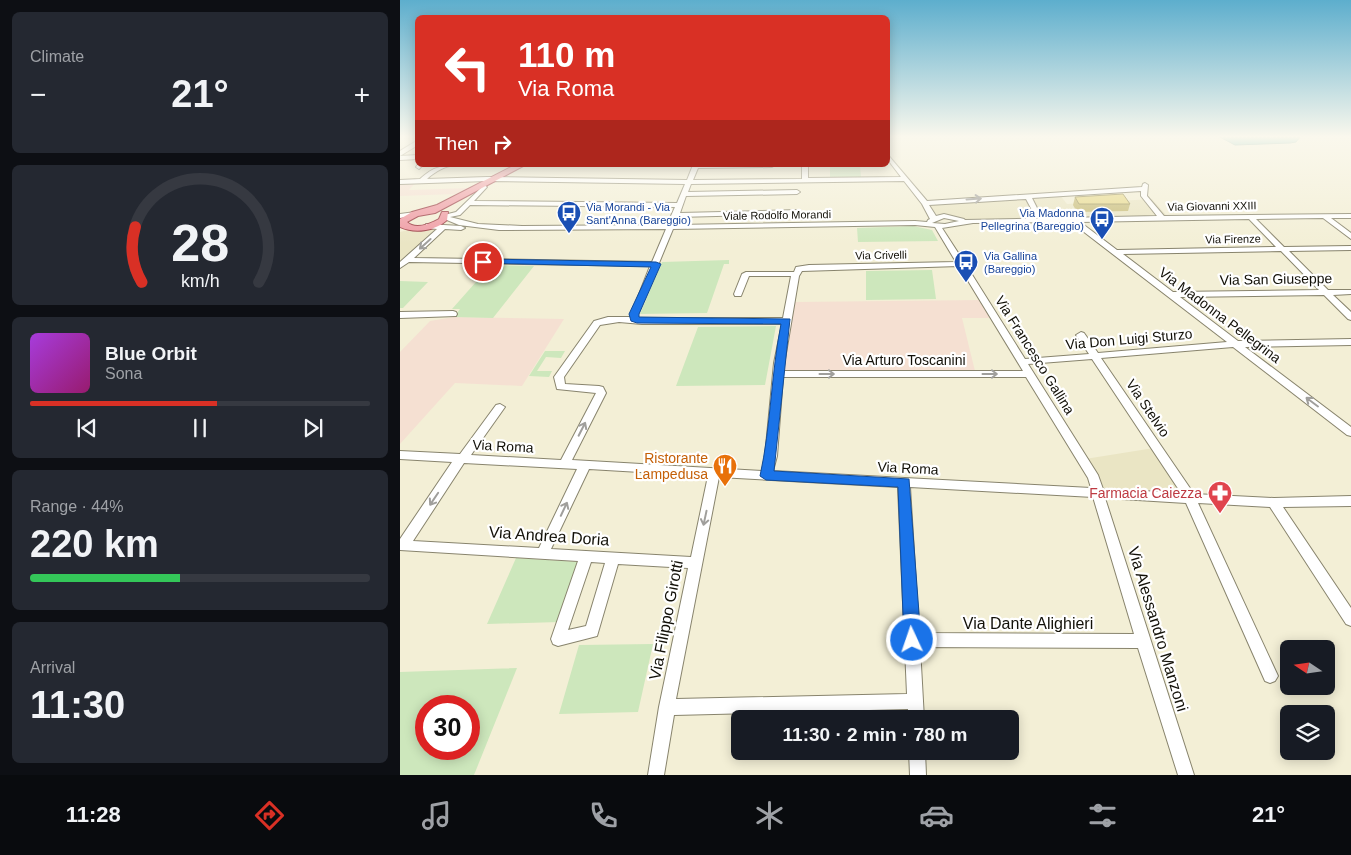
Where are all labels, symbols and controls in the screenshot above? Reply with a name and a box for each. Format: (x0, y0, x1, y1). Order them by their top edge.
icon: left (435, 35, 500, 100)
text: 110 m (518, 35, 615, 74)
text: Climate (30, 48, 84, 65)
text: 21° (171, 73, 229, 115)
text: Via Roma (518, 76, 614, 101)
text: − (30, 79, 46, 110)
text: + (354, 79, 370, 110)
icon: right (488, 130, 516, 158)
text: Then (435, 133, 478, 154)
one-way arrow (966, 194, 982, 204)
street label: Via Giovanni XXIII (1167, 199, 1257, 213)
bus stop icon: Via Morandi - Via Sant'Anna (Bareggio) (556, 200, 582, 234)
place label: Via Morandi - Via Sant'Anna (Bareggio) (586, 201, 691, 226)
bus stop icon: Via Madonna Pellegrina (Bareggio) (1089, 206, 1115, 240)
place label: Via Madonna Pellegrina (Bareggio) (981, 207, 1085, 232)
street label: Viale Rodolfo Morandi (723, 208, 831, 222)
text: 28 (171, 214, 229, 272)
street label: Via Firenze (1205, 233, 1261, 245)
one-way arrow (419, 237, 432, 249)
pin (462, 241, 504, 283)
icon: arrive (469, 248, 497, 276)
street label: Via Crivelli (855, 249, 907, 261)
bus stop icon: Via Gallina (Bareggio) (953, 249, 979, 283)
place label: Via Gallina (Bareggio) (984, 250, 1038, 275)
street label: Via Madonna Pellegrina (1156, 264, 1284, 366)
street label: Via San Giuseppe (1220, 270, 1333, 288)
text: km/h (181, 271, 219, 291)
street label: Via Francesco Gallina (992, 293, 1078, 417)
street label: Via Don Luigi Sturzo (1065, 325, 1193, 353)
text: Blue Orbit (105, 343, 197, 364)
street label: Via Arturo Toscanini (842, 352, 966, 368)
text: Sona (105, 365, 142, 382)
one-way arrow (819, 369, 835, 379)
one-way arrow (982, 369, 998, 379)
street label: Via Stelvio (1123, 376, 1173, 440)
one-way arrow (1306, 397, 1319, 408)
icon: previous (73, 414, 101, 442)
icon: pause (186, 414, 214, 442)
icon: next (299, 414, 327, 442)
one-way arrow (578, 422, 587, 437)
street label: Via Roma (472, 436, 534, 456)
place label: Ristorante Lampedusa (635, 450, 708, 482)
restaurant icon: Ristorante Lampedusa (712, 453, 738, 487)
street label: Via Roma (877, 458, 939, 478)
pharmacy icon: Farmacia Caiezza (1207, 480, 1233, 514)
place label: Farmacia Caiezza (1089, 485, 1202, 501)
one-way arrow (429, 492, 439, 506)
text: Range · 44% (30, 498, 123, 515)
one-way arrow (559, 502, 569, 517)
one-way arrow (700, 509, 709, 525)
text: 220 km (30, 523, 159, 565)
street label: Via Andrea Doria (488, 523, 610, 549)
street label: Via Alessandro Manzoni (1125, 545, 1191, 713)
street label: Via Filippo Girotti (646, 559, 686, 681)
position arrow (885, 613, 937, 665)
street label: Via Dante Alighieri (963, 615, 1093, 632)
north arrow (1280, 640, 1335, 695)
map controls (1280, 640, 1335, 760)
text: Arrival (30, 659, 75, 676)
text: 11:30 (30, 684, 125, 726)
speed limit sign: 30 (415, 695, 480, 760)
button: layers (1280, 705, 1335, 760)
text: 11:30 · 2 min · 780 m (783, 724, 967, 745)
icon: directions (252, 798, 287, 833)
icon: music (419, 798, 454, 833)
icon: phone (586, 798, 621, 833)
icon: climate (752, 798, 787, 833)
icon: car (919, 798, 954, 833)
icon: filters (1085, 798, 1120, 833)
text: 11:28 (66, 802, 121, 827)
text: 21° (1252, 802, 1285, 827)

